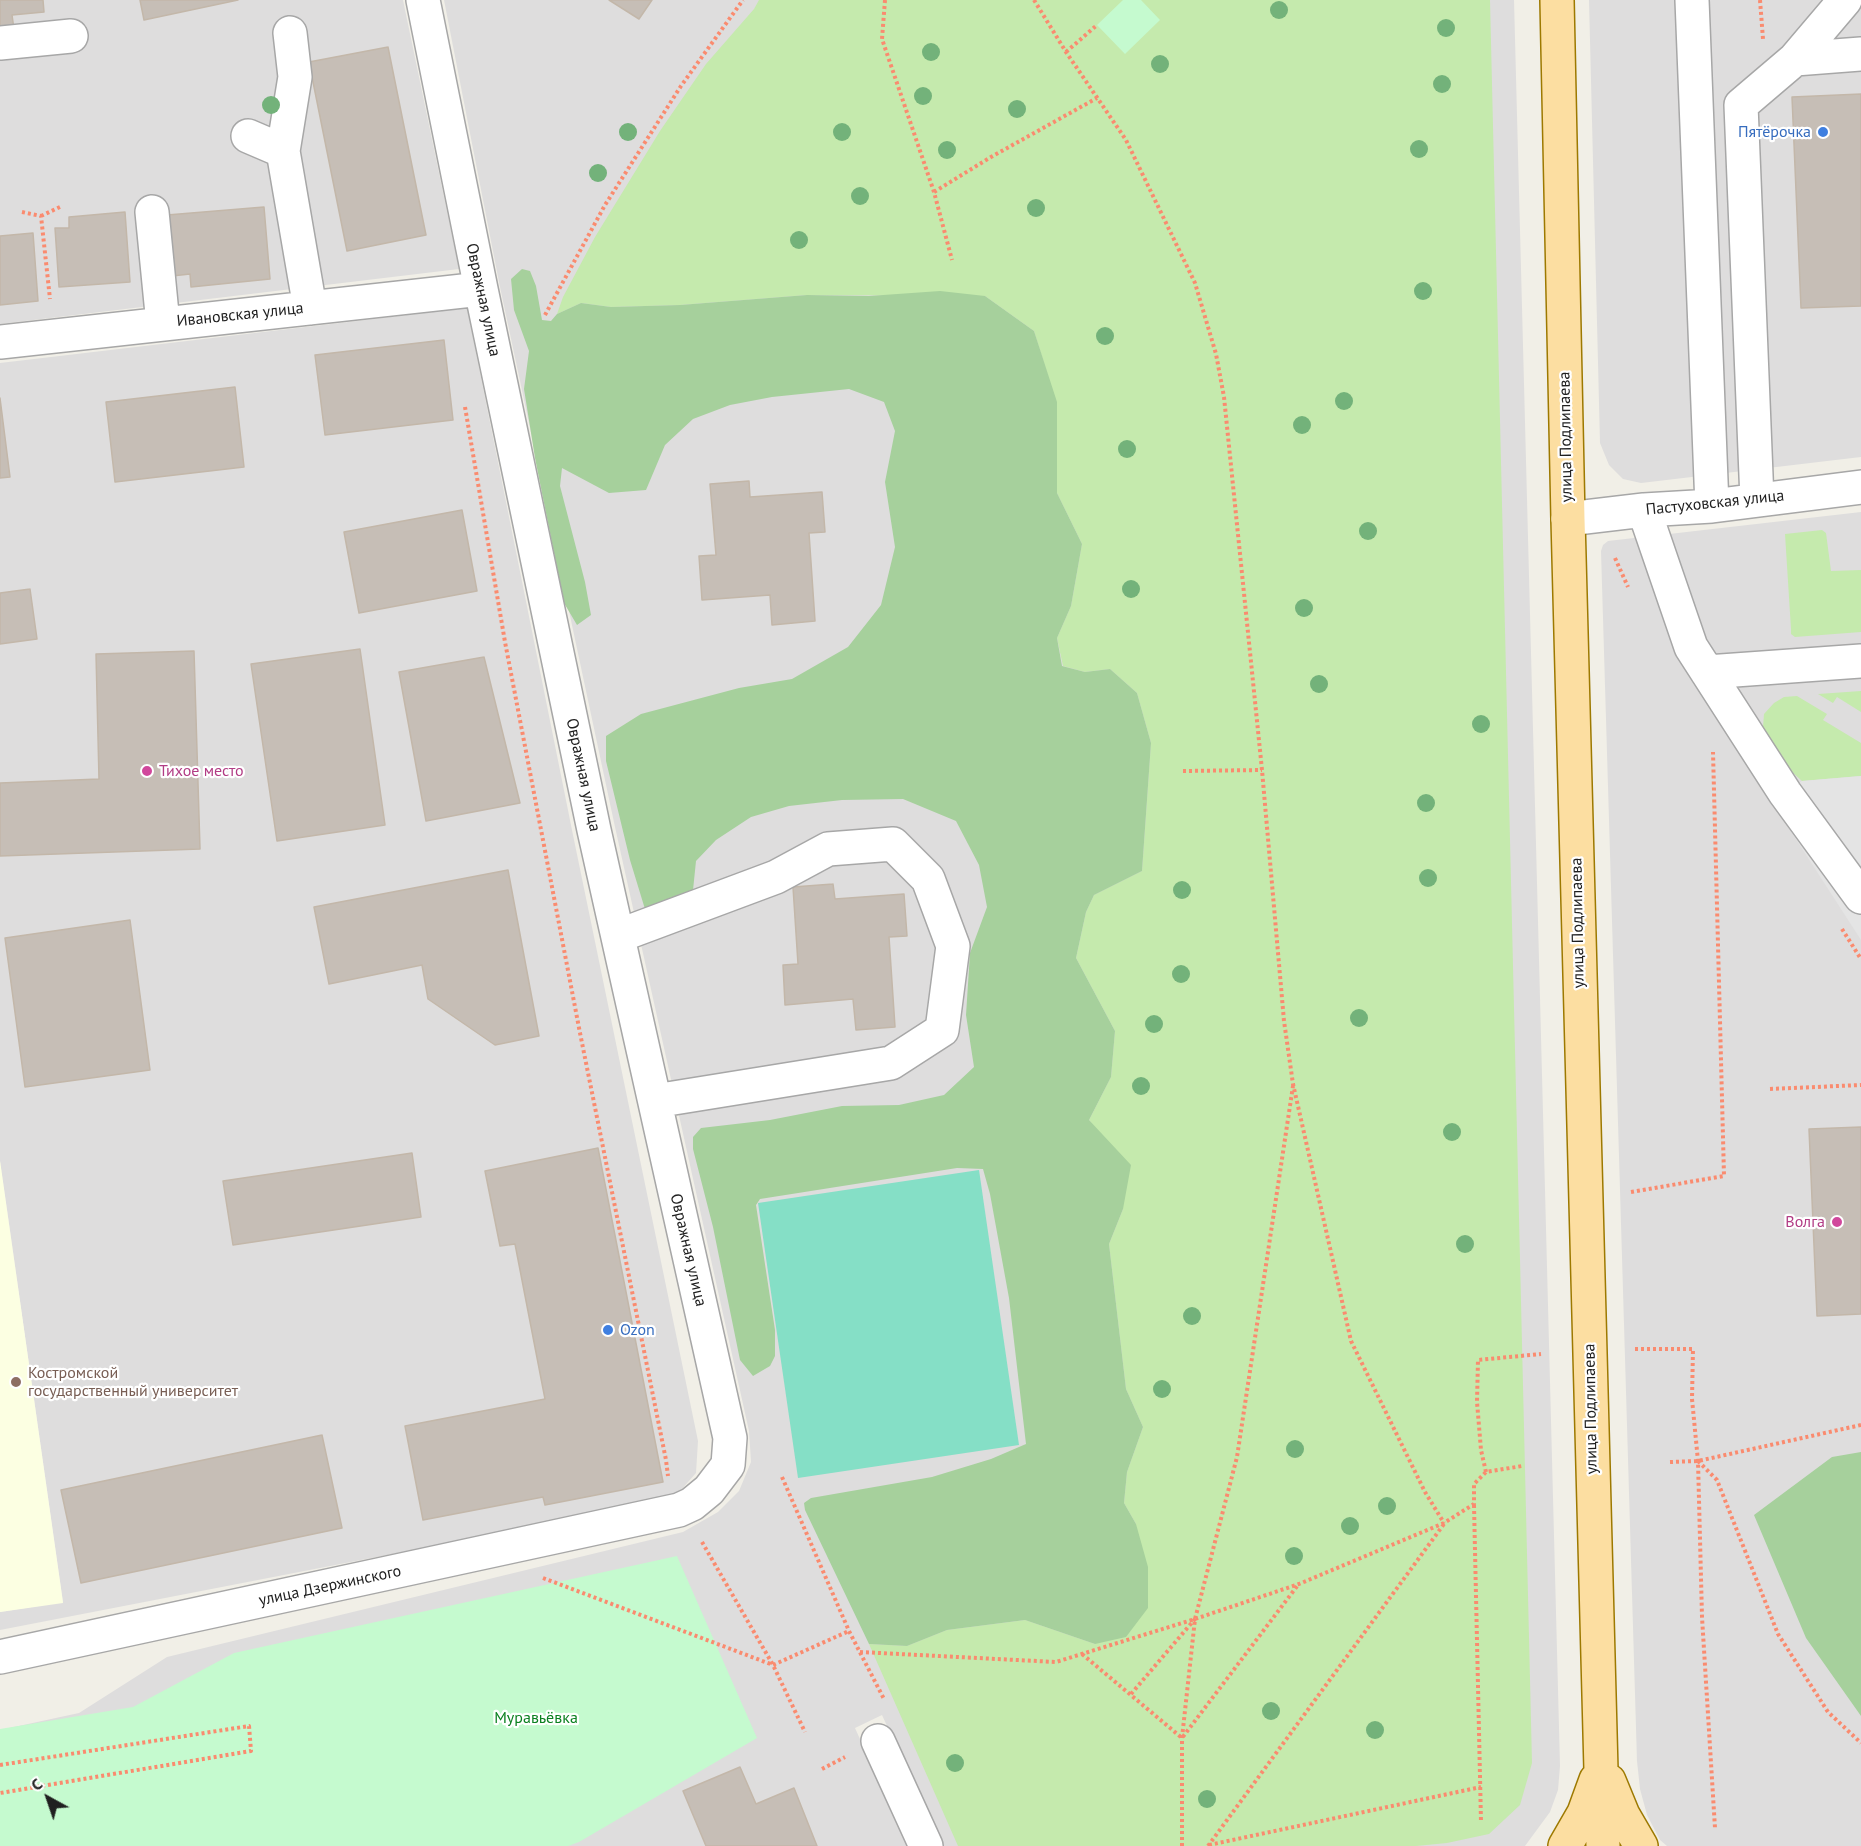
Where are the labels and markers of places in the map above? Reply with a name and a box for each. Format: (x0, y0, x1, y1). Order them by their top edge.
place label: Пятёрочка (1738, 122, 1811, 142)
marker: Пятёрочка (1816, 125, 1830, 139)
place label: Тихое место (159, 761, 244, 781)
marker: Тихое место (140, 764, 154, 778)
place label: Волга (1785, 1212, 1825, 1232)
marker: Волга (1830, 1215, 1844, 1229)
place label: Ozon (620, 1320, 655, 1340)
marker: Ozon (601, 1323, 615, 1337)
place label: Костромской государственный университет (28, 1363, 238, 1401)
marker: Костромской государственный университет (9, 1375, 23, 1389)

